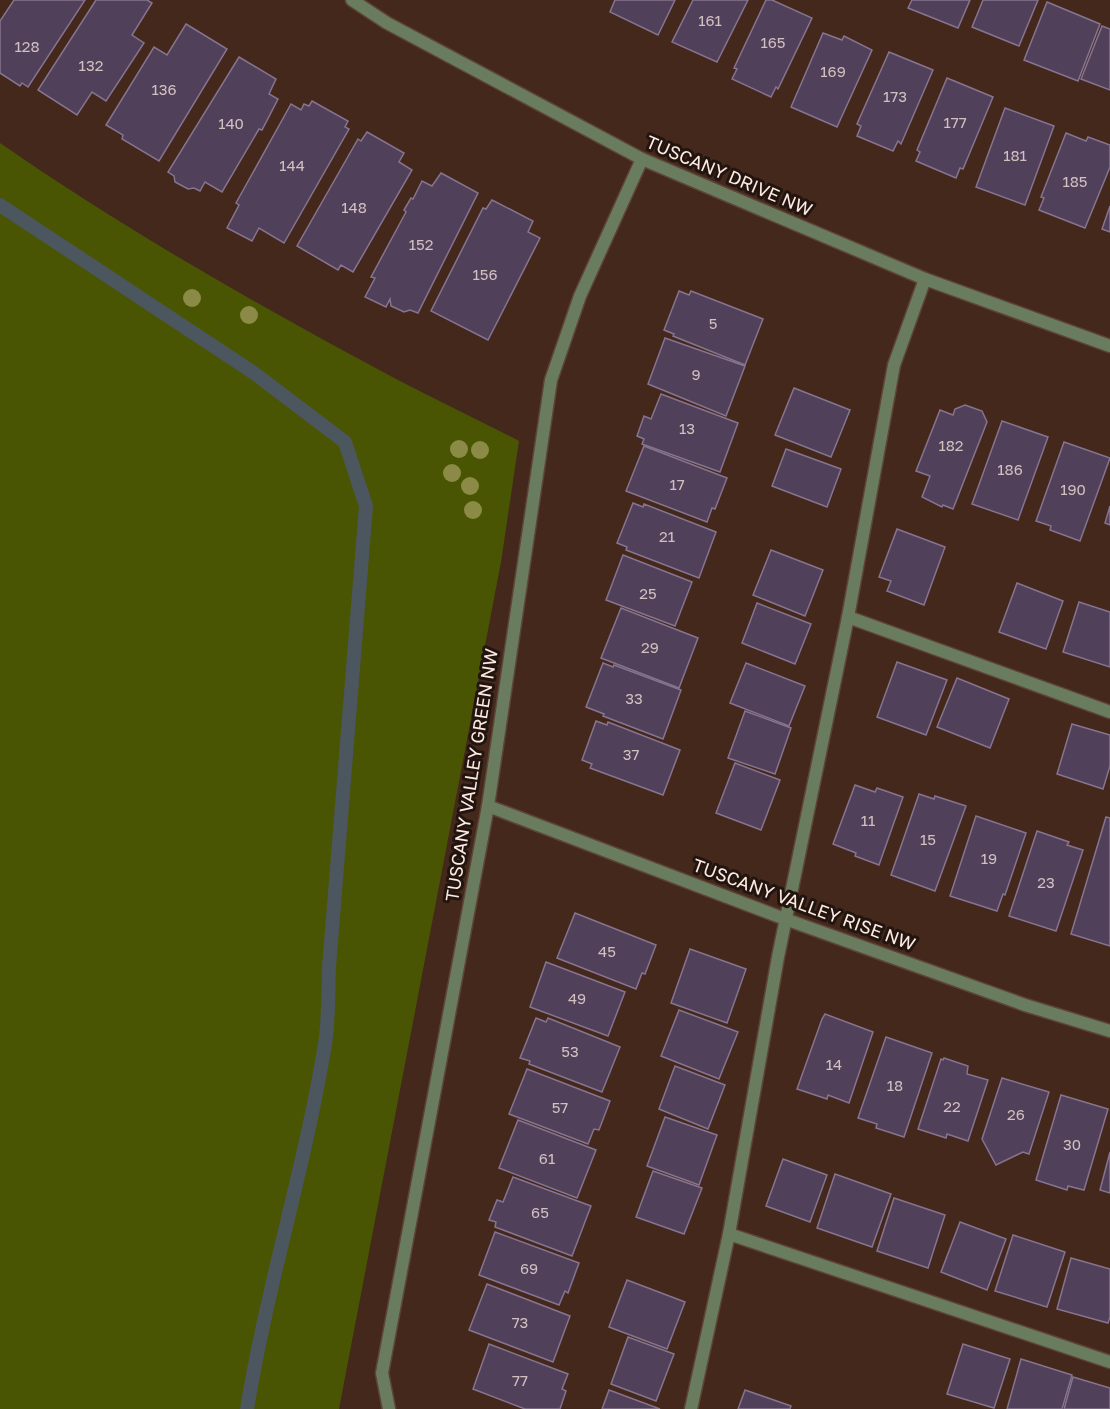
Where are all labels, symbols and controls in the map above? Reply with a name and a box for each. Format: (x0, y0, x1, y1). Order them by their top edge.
house number: 161 (698, 11, 722, 29)
house number: 165 (760, 33, 786, 51)
house number: 128 (14, 37, 40, 55)
house number: 132 (79, 56, 103, 74)
house number: 169 (820, 62, 846, 80)
house number: 136 (151, 80, 177, 98)
house number: 173 (883, 87, 907, 105)
house number: 177 (943, 113, 967, 131)
house number: 140 (218, 114, 244, 132)
street label: TUSCANY DRIVE NW (643, 130, 816, 220)
house number: 181 (1003, 146, 1027, 164)
house number: 144 (279, 156, 305, 174)
house number: 185 (1062, 172, 1088, 190)
house number: 148 (341, 198, 367, 216)
house number: 152 (409, 235, 433, 253)
house number: 156 (472, 265, 498, 283)
house number: 5 (709, 314, 717, 332)
house number: 9 (691, 365, 701, 383)
house number: 13 (679, 419, 695, 437)
house number: 182 (938, 436, 964, 454)
house number: 186 (997, 460, 1023, 478)
house number: 17 (669, 475, 685, 493)
house number: 190 (1060, 480, 1086, 498)
house number: 21 (659, 527, 675, 545)
house number: 25 (639, 584, 657, 602)
house number: 29 (641, 638, 659, 656)
street label: TUSCANY VALLEY GREEN NW (440, 647, 502, 903)
house number: 33 (625, 689, 643, 707)
house number: 37 (623, 745, 639, 763)
house number: 11 (861, 811, 875, 829)
house number: 15 (920, 830, 936, 848)
house number: 19 (981, 849, 997, 867)
street label: TUSCANY VALLEY RISE NW (690, 853, 919, 955)
house number: 23 (1037, 873, 1055, 891)
house number: 45 (598, 942, 616, 960)
house number: 49 (568, 989, 586, 1007)
house number: 53 (561, 1042, 579, 1060)
house number: 14 (826, 1055, 842, 1073)
house number: 18 (887, 1076, 903, 1094)
house number: 22 (943, 1097, 961, 1115)
house number: 57 (552, 1098, 568, 1116)
house number: 26 (1007, 1105, 1025, 1123)
house number: 30 (1063, 1135, 1081, 1153)
house number: 61 (539, 1149, 555, 1167)
house number: 65 (531, 1203, 549, 1221)
house number: 69 (520, 1259, 538, 1277)
house number: 73 (512, 1313, 528, 1331)
house number: 77 (512, 1371, 528, 1389)

